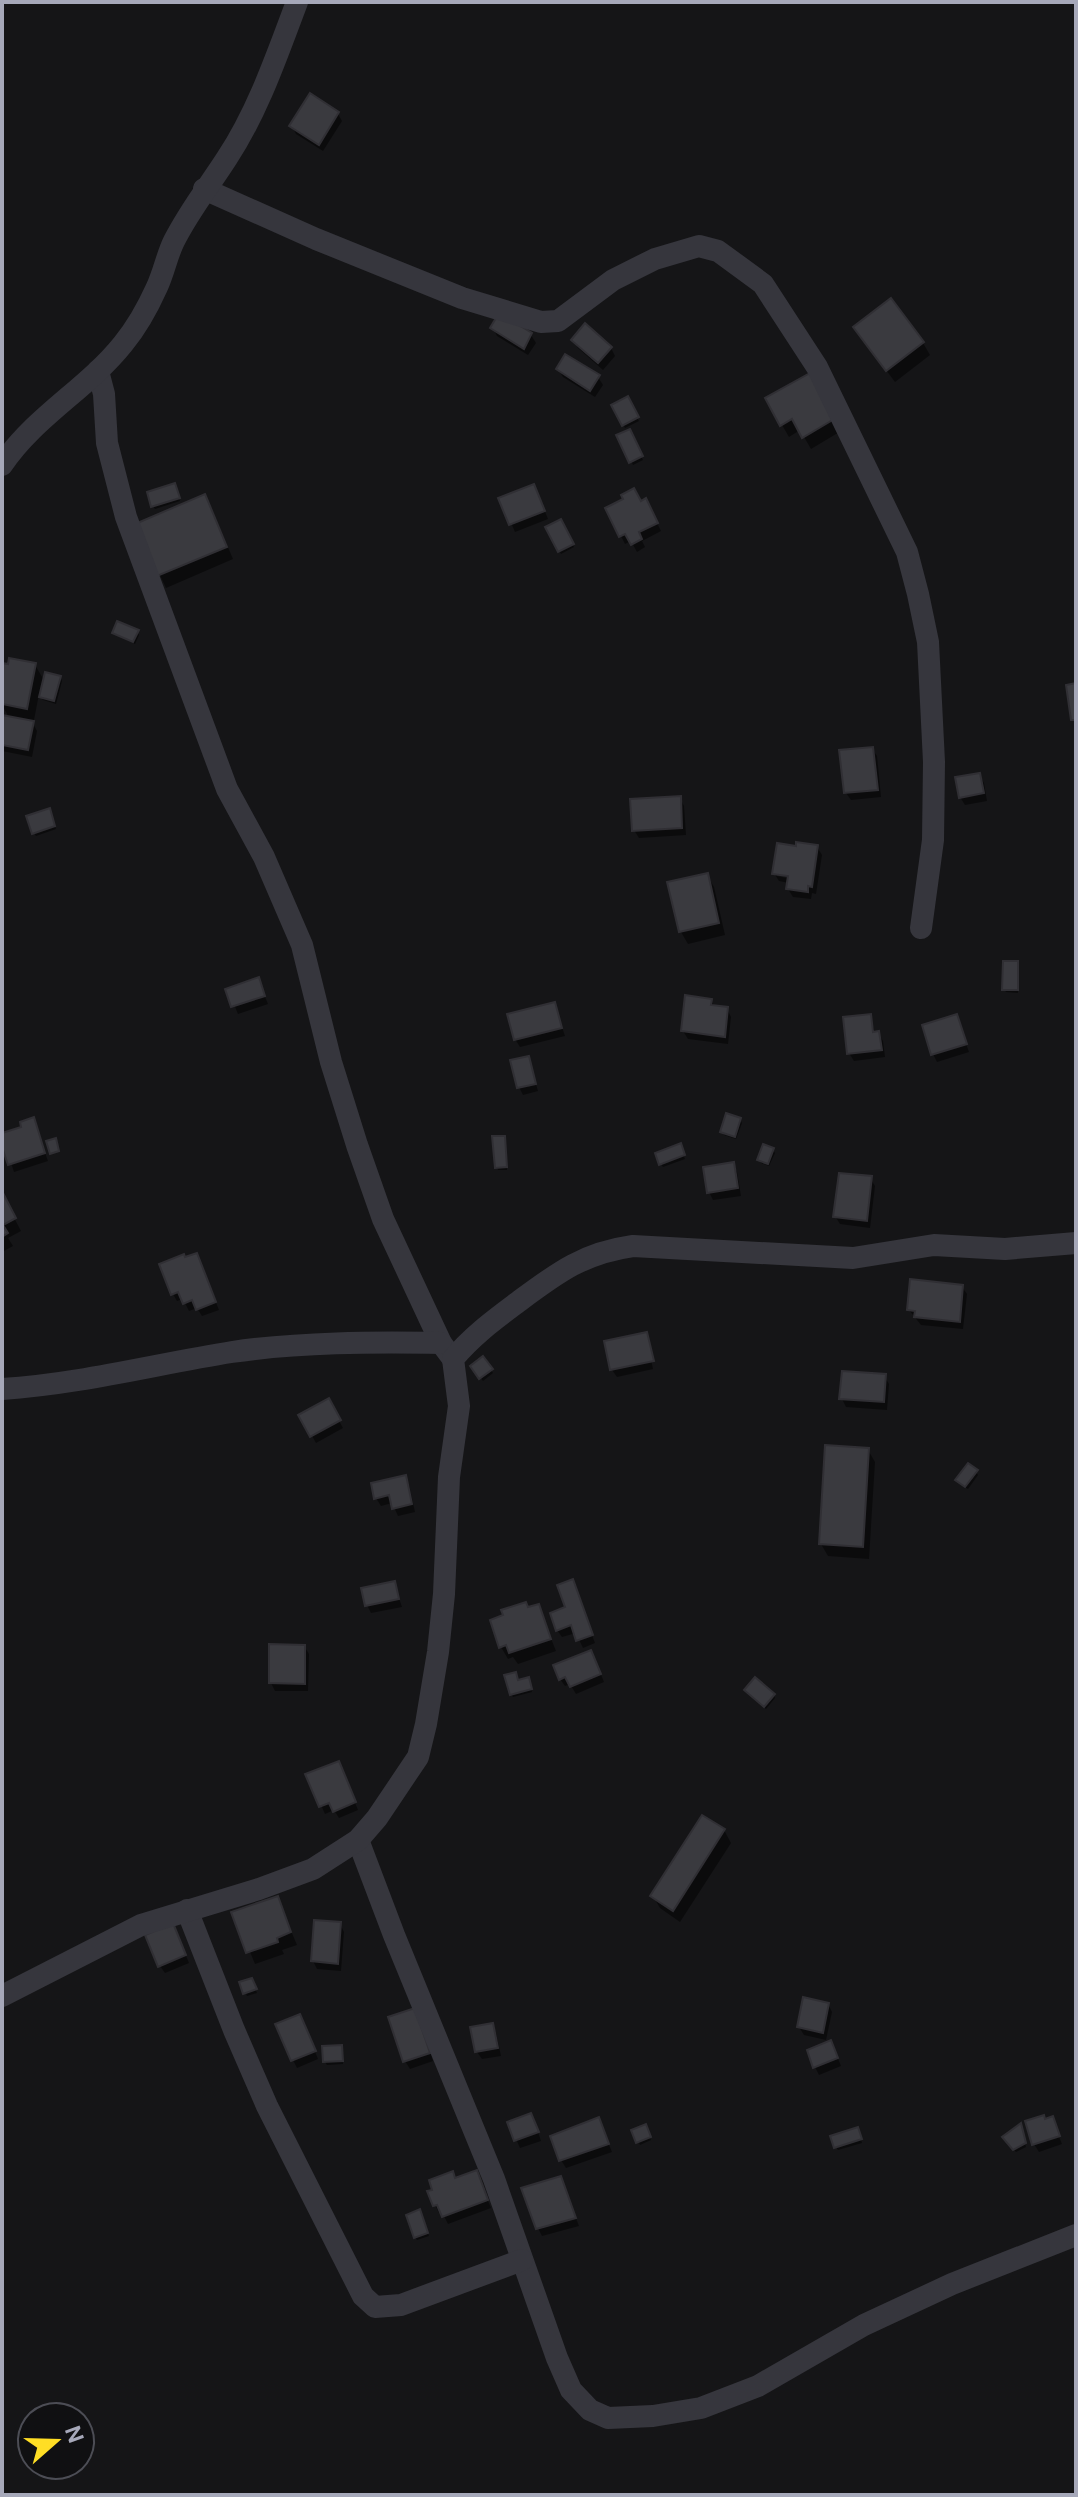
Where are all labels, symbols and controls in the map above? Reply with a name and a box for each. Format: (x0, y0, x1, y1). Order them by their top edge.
north arrow (16, 2401, 96, 2481)
text: N (58, 2422, 91, 2447)

